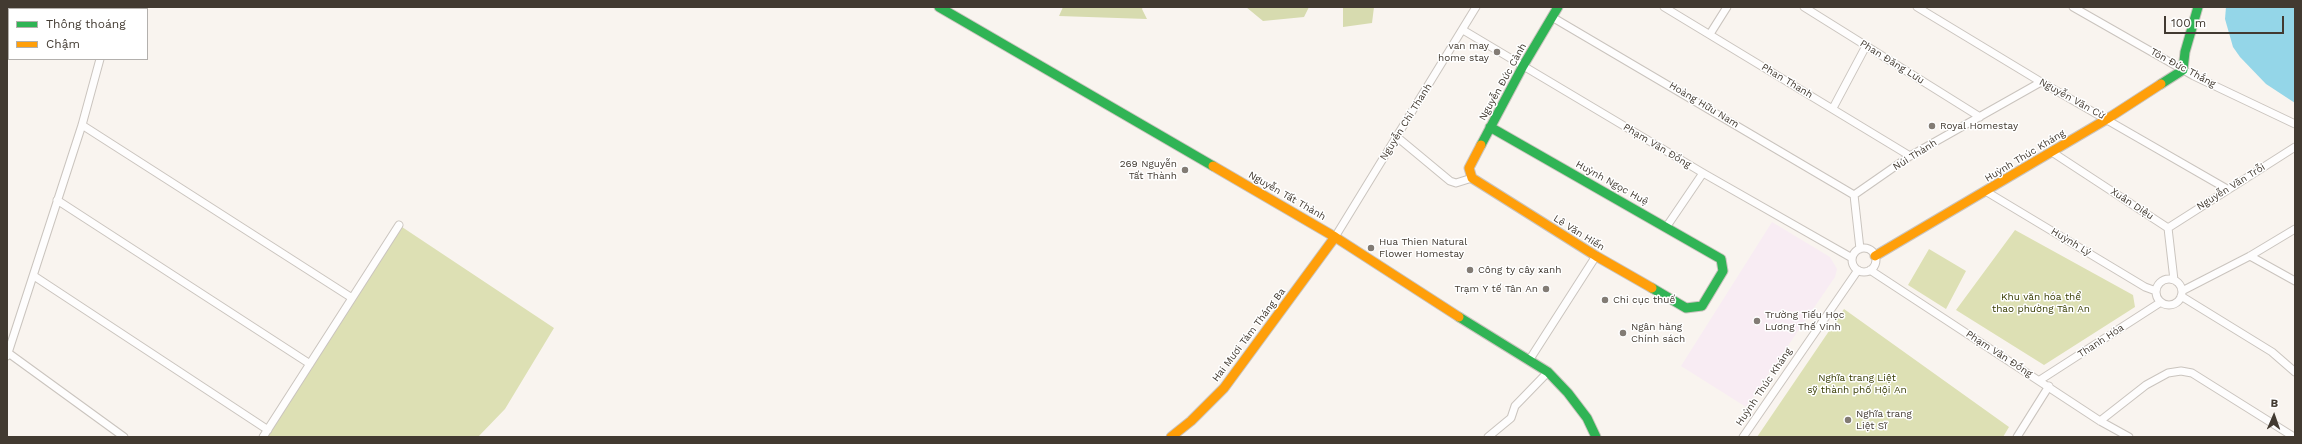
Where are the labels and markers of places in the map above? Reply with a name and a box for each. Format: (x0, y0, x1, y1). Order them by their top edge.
place label: van may home stay (1438, 40, 1489, 64)
marker: van may home stay (1492, 47, 1502, 57)
place label: Royal Homestay (1940, 120, 2018, 132)
marker: Royal Homestay (1927, 121, 1937, 131)
place label: 269 Nguyễn Tất Thành (1120, 158, 1177, 182)
marker: 269 Nguyễn Tất Thành (1180, 165, 1190, 175)
place label: Hua Thien Natural Flower Homestay (1379, 236, 1467, 260)
marker: Hua Thien Natural Flower Homestay (1366, 243, 1376, 253)
place label: Công ty cây xanh (1478, 264, 1561, 276)
marker: Công ty cây xanh (1465, 265, 1475, 275)
place label: Trạm Y tế Tân An (1455, 283, 1538, 295)
marker: Trạm Y tế Tân An (1541, 284, 1551, 294)
place label: Chi cục thuế (1613, 294, 1675, 306)
marker: Chi cục thuế (1600, 295, 1610, 305)
place label: Trường Tiếu Học Lương Thế Vinh (1765, 309, 1844, 332)
marker: Trường Tiếu Học Lương Thế Vinh (1752, 316, 1762, 326)
place label: Ngân hàng Chính sách (1631, 321, 1685, 344)
marker: Ngân hàng Chính sách (1618, 328, 1628, 338)
place label: Nghĩa trang Liệt Sĩ (1856, 408, 1912, 432)
marker: Nghĩa trang Liệt Sĩ (1843, 415, 1853, 425)

